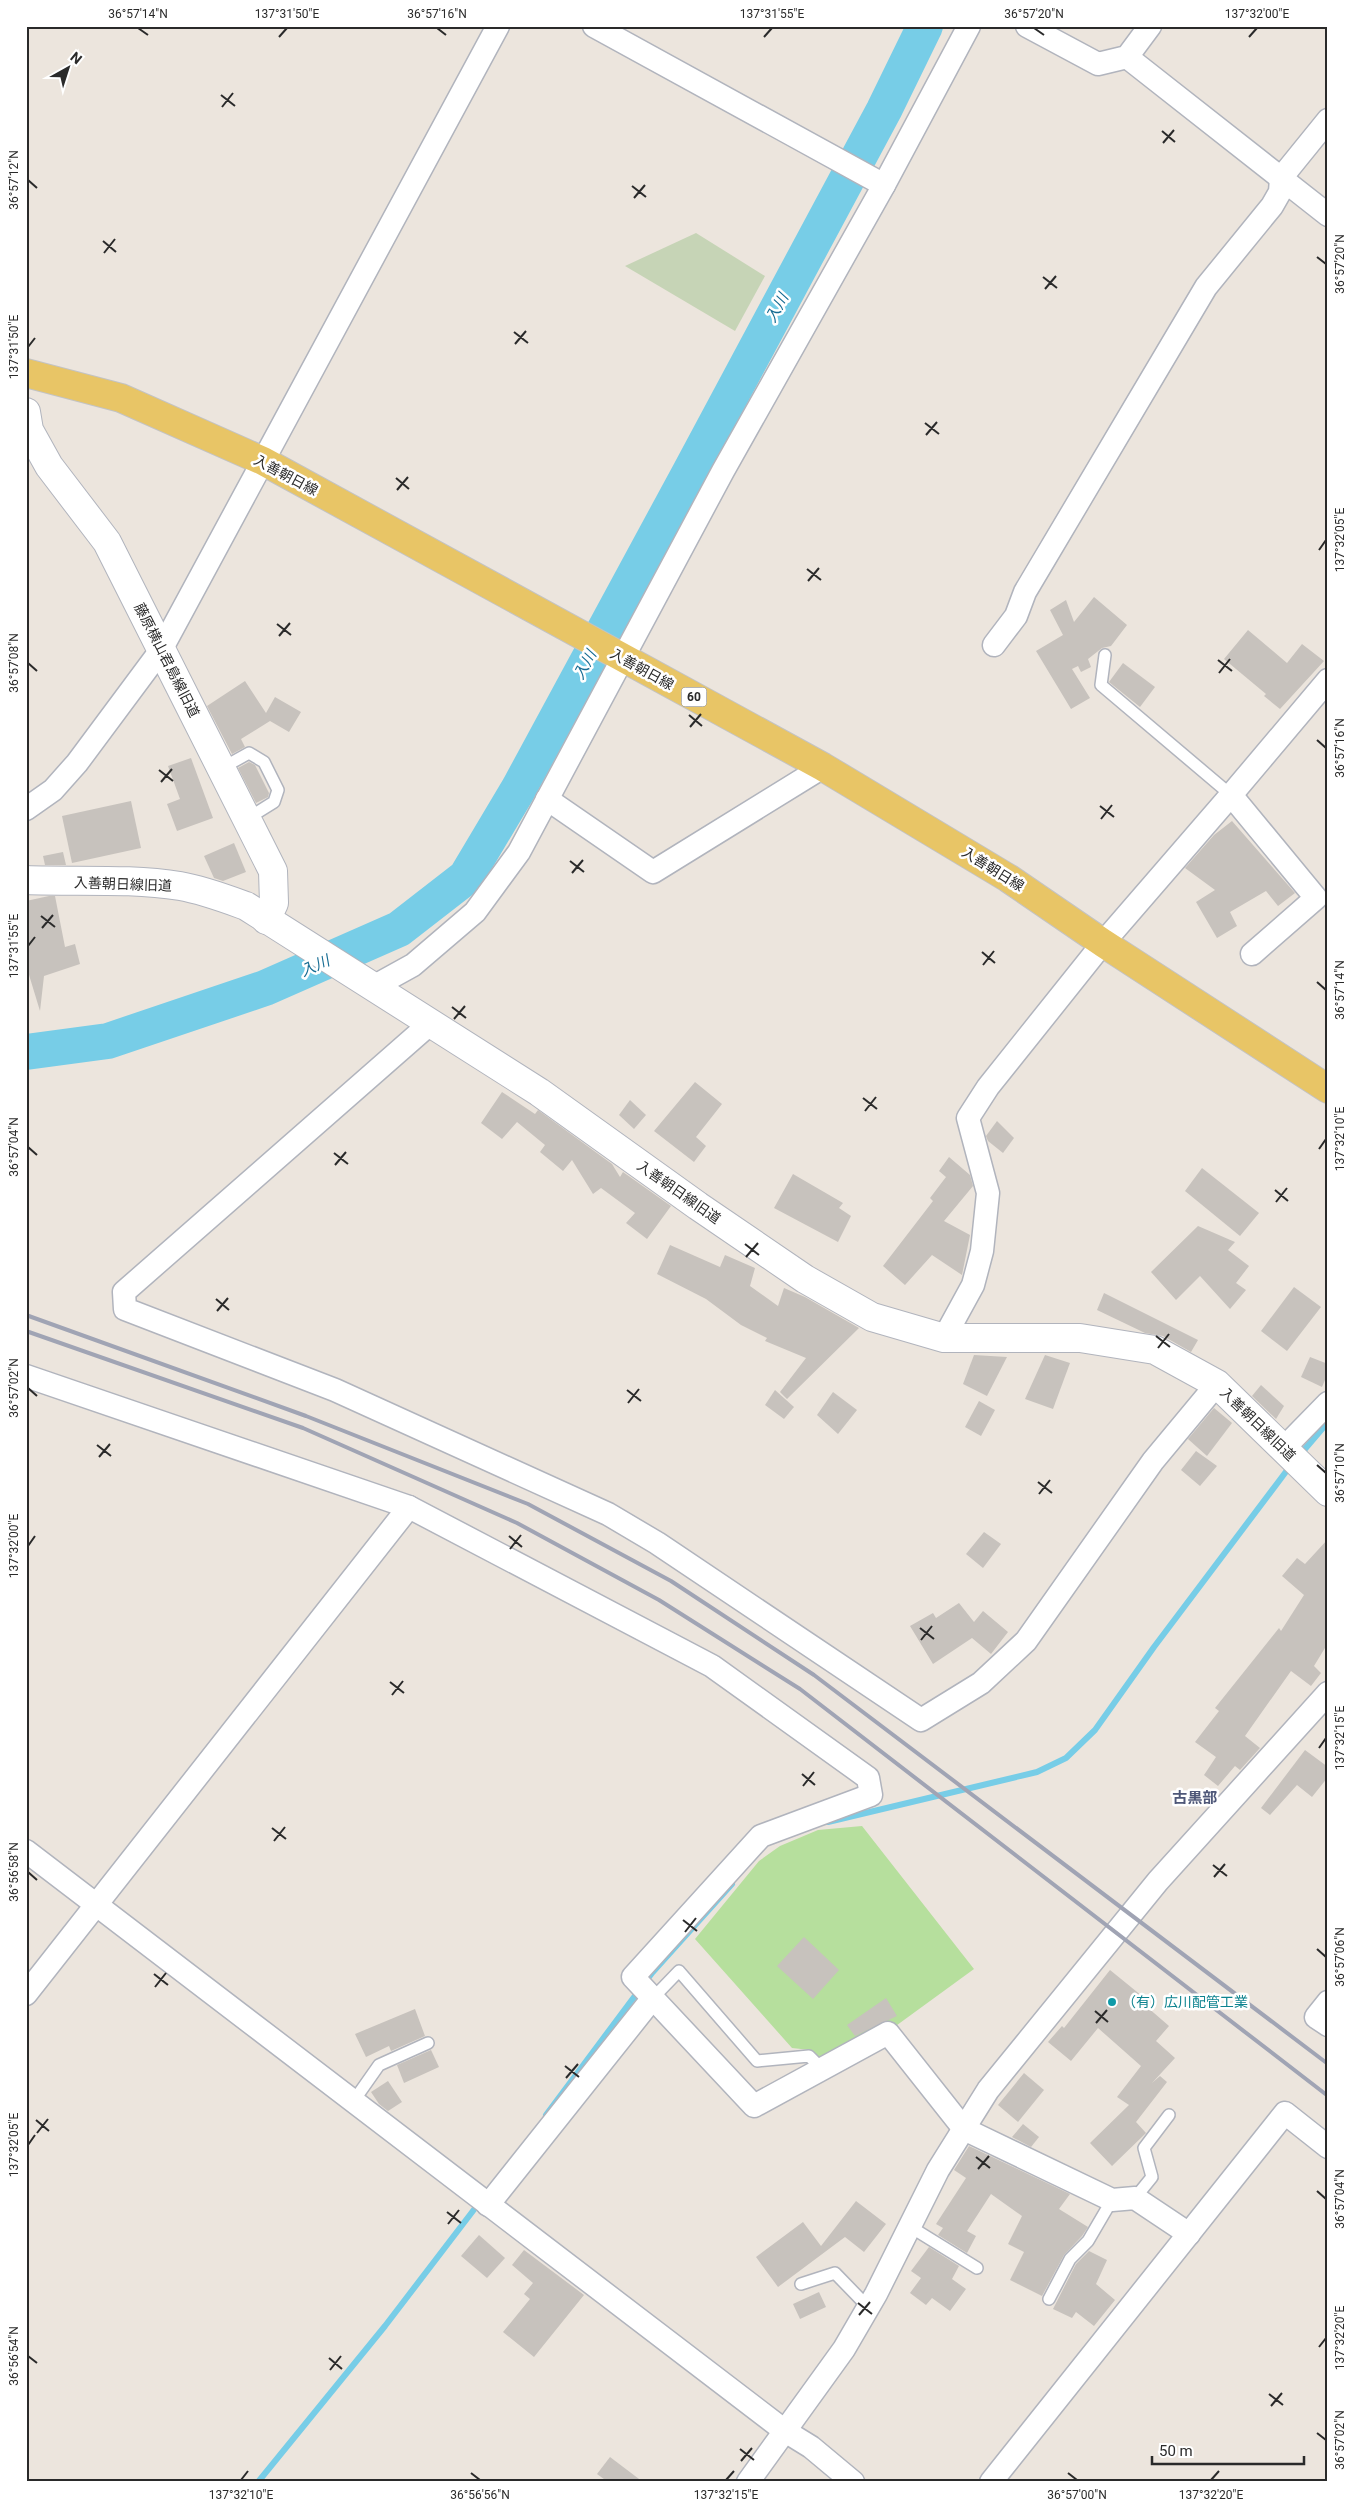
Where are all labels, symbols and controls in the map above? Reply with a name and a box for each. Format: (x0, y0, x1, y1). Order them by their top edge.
text: 36°57'14"N (108, 7, 168, 21)
text: 137°31'50"E (255, 7, 319, 21)
text: 36°57'16"N (407, 7, 467, 21)
text: 137°31'55"E (740, 7, 804, 21)
text: 36°57'20"N (1004, 7, 1064, 21)
text: 137°32'00"E (1225, 7, 1289, 21)
north arrow (42, 42, 92, 92)
text: N (67, 49, 85, 67)
text: 36°57'12"N (7, 150, 21, 210)
text: 36°57'20"N (1333, 234, 1347, 294)
water label: 入川 (762, 289, 793, 325)
text: 137°31'50"E (7, 315, 21, 379)
street label: 入善朝日線 (251, 452, 321, 498)
text: 137°32'05"E (1333, 508, 1347, 572)
street label: 藤原横山君島線旧道 (131, 600, 203, 720)
text: 36°57'08"N (7, 633, 21, 693)
street label: 入善朝日線 (608, 645, 676, 693)
water label: 入川 (570, 646, 601, 682)
road number: 60 (682, 688, 706, 706)
text: 36°57'16"N (1333, 718, 1347, 778)
street label: 入善朝日線 (959, 844, 1027, 894)
street label: 入善朝日線旧道 (74, 874, 172, 894)
text: 137°31'55"E (7, 914, 21, 978)
water label: 入川 (298, 951, 334, 980)
text: 36°57'14"N (1333, 960, 1347, 1020)
text: 137°32'10"E (1333, 1107, 1347, 1171)
text: 36°57'04"N (7, 1117, 21, 1177)
street label: 入善朝日線旧道 (634, 1157, 724, 1227)
text: 36°57'02"N (7, 1358, 21, 1418)
street label: 入善朝日線旧道 (1217, 1384, 1299, 1464)
text: 36°57'10"N (1333, 1443, 1347, 1503)
text: 137°32'00"E (7, 1514, 21, 1578)
text: 137°32'15"E (1333, 1706, 1347, 1770)
district label: 古黒部 (1172, 1789, 1218, 1807)
text: 36°56'58"N (7, 1842, 21, 1902)
text: 36°57'06"N (1333, 1927, 1347, 1987)
place label: （有）広川配管工業 (1122, 1994, 1248, 2010)
marker: （有）広川配管工業 (1106, 1996, 1118, 2008)
text: 137°32'05"E (7, 2113, 21, 2177)
text: 36°57'04"N (1333, 2169, 1347, 2229)
text: 137°32'20"E (1333, 2306, 1347, 2370)
text: 36°56'54"N (7, 2326, 21, 2386)
text: 36°57'02"N (1333, 2410, 1347, 2470)
scale bar (1152, 2433, 1304, 2465)
text: 50 m (1159, 2442, 1193, 2460)
text: 137°32'10"E (209, 2488, 273, 2502)
text: 36°56'56"N (450, 2488, 510, 2502)
text: 137°32'15"E (694, 2488, 758, 2502)
text: 36°57'00"N (1047, 2488, 1107, 2502)
text: 137°32'20"E (1179, 2488, 1243, 2502)

